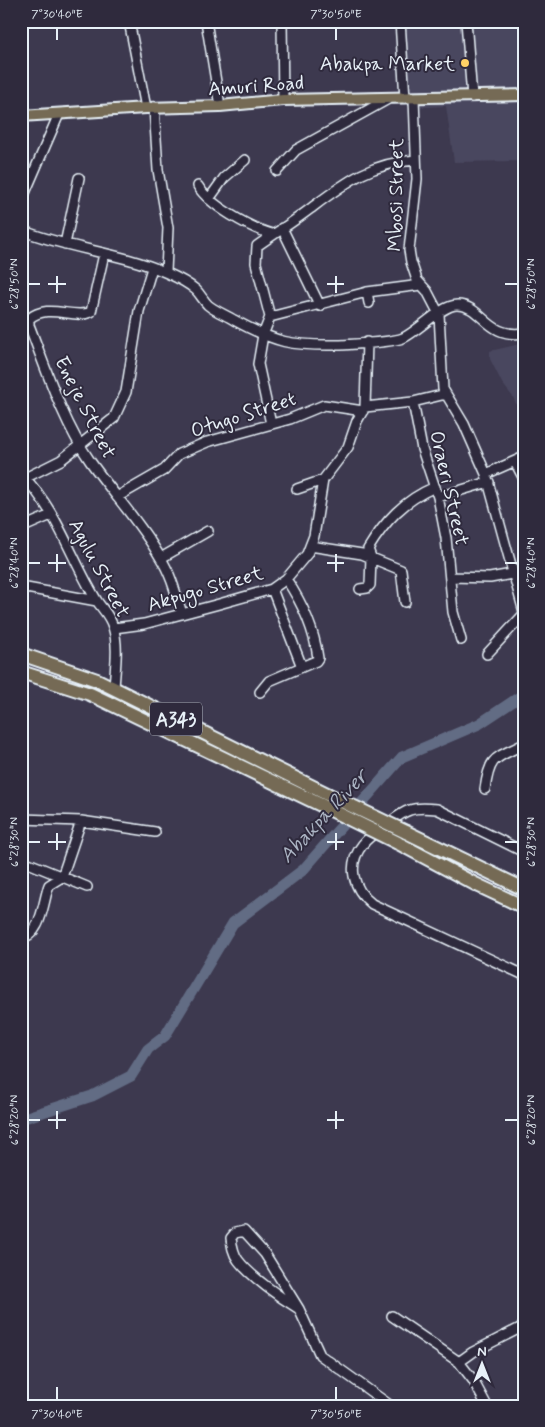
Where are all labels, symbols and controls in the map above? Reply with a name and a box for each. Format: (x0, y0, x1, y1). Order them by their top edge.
text: 7°30'40"E (31, 7, 83, 23)
text: 7°30'50"E (310, 7, 362, 23)
place label: Abakpa Market (320, 51, 455, 78)
marker: Abakpa Market (459, 57, 471, 69)
street label: Amuri Road (207, 70, 305, 103)
street label: Mbosi Street (382, 138, 411, 252)
text: 6°28'50"N (7, 258, 23, 310)
text: 6°28'50"N (524, 258, 540, 310)
street label: Eneje Street (47, 352, 122, 464)
street label: Otugo Street (187, 386, 300, 445)
street label: Oraeri Street (422, 428, 475, 548)
street label: Agulu Street (61, 515, 136, 623)
text: 6°28'40"N (7, 537, 23, 589)
text: 6°28'40"N (524, 537, 540, 589)
street label: Akpugo Street (144, 560, 267, 620)
road number: A343 (150, 702, 202, 736)
water label: Abakpa River (273, 762, 377, 870)
text: 6°28'30"N (7, 817, 23, 867)
text: 6°28'30"N (524, 817, 540, 867)
text: 6°28'20"N (7, 1095, 23, 1145)
text: 6°28'20"N (524, 1095, 540, 1145)
north arrow (458, 1340, 508, 1390)
text: N (477, 1343, 487, 1361)
text: 7°30'40"E (31, 1407, 83, 1423)
text: 7°30'50"E (310, 1407, 362, 1423)

